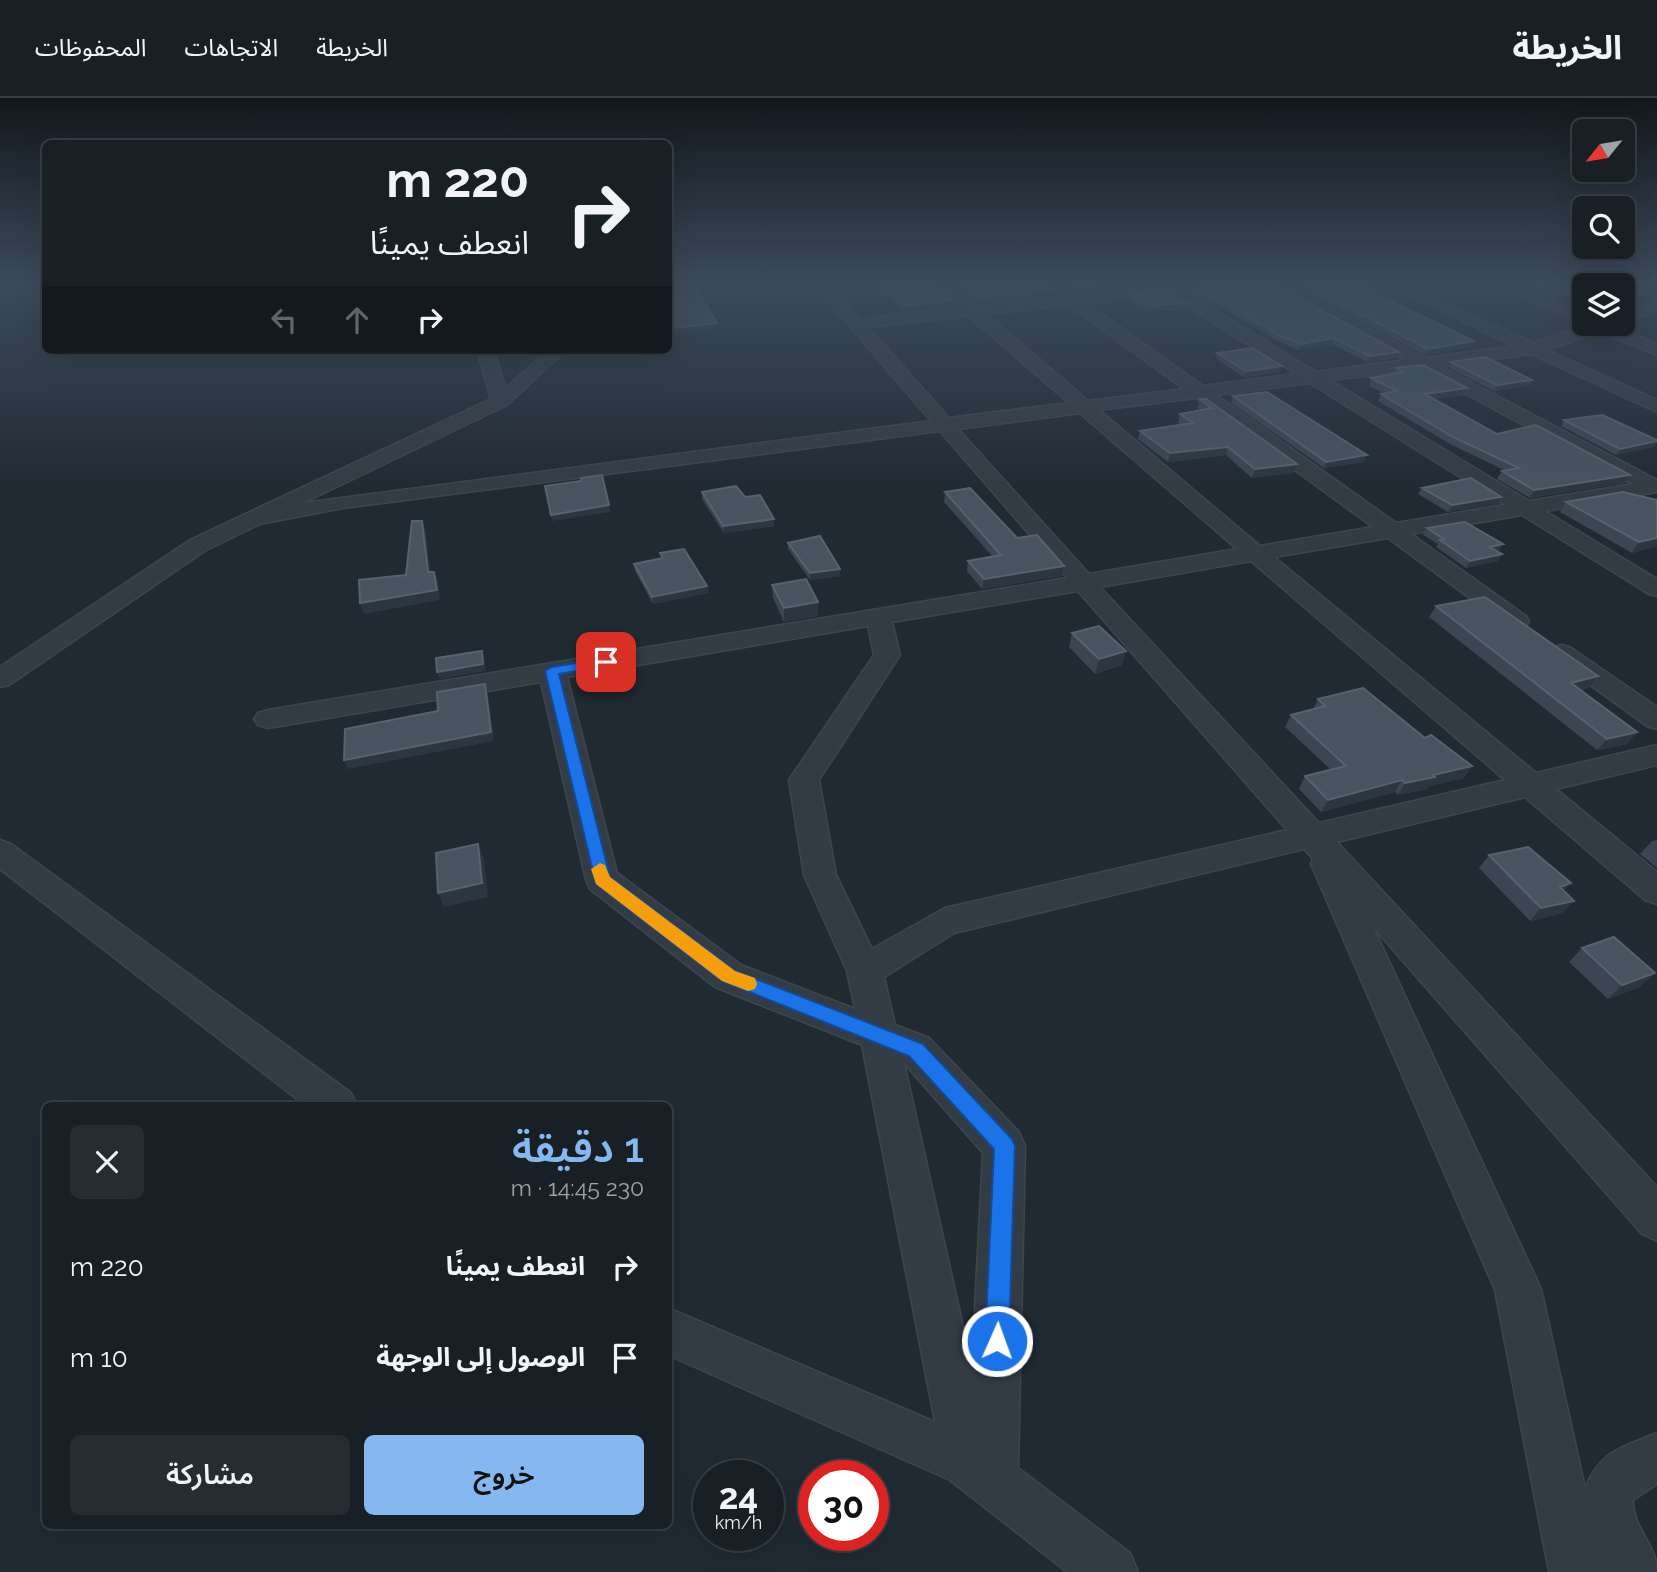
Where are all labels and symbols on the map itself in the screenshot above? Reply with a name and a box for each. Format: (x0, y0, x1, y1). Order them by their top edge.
north arrow (1572, 119, 1634, 182)
pin (576, 632, 636, 692)
position arrow (960, 1304, 1034, 1378)
speed limit sign: 30 (798, 1460, 889, 1551)

